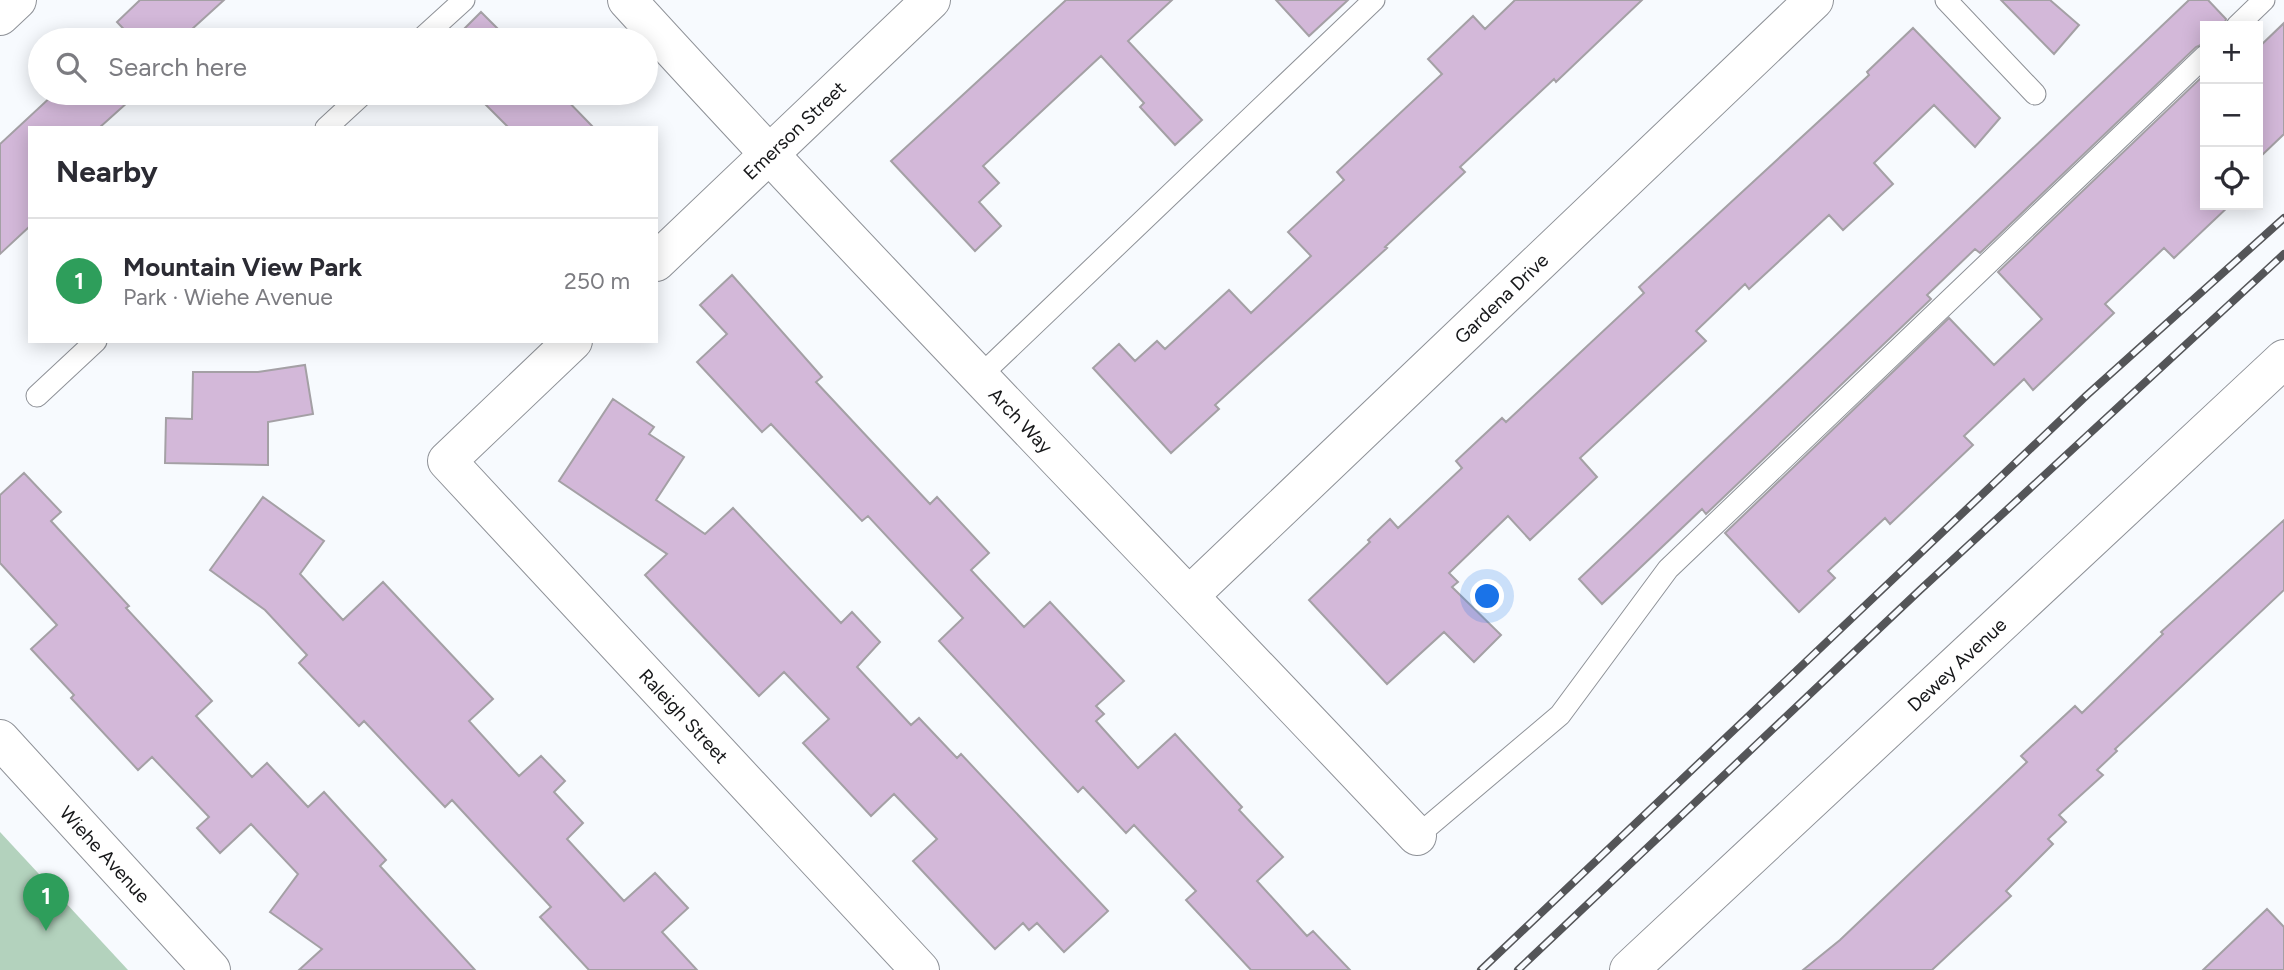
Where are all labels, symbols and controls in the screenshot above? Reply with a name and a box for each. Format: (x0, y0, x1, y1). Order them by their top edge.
map controls (2200, 21, 2263, 210)
button: + (2200, 21, 2263, 84)
search box (28, 28, 658, 105)
icon: search (52, 48, 90, 86)
text: Search here (108, 51, 247, 83)
street label: Emerson Street (739, 77, 851, 185)
button: − (2200, 84, 2263, 147)
button: locate (2200, 147, 2263, 210)
text: Nearby (56, 153, 158, 190)
street label: Gardena Drive (1450, 249, 1553, 349)
text: Mountain View Park (123, 251, 362, 283)
text: 1 (74, 267, 84, 295)
text: 250 m (564, 267, 630, 295)
text: Park · Wiehe Avenue (123, 283, 333, 311)
street label: Arch Way (984, 383, 1057, 458)
your location (1470, 579, 1504, 613)
street label: Dewey Avenue (1903, 613, 2011, 717)
street label: Raleigh Street (634, 664, 733, 768)
street label: Wiehe Avenue (55, 801, 155, 908)
pin: 1 (23, 873, 69, 931)

